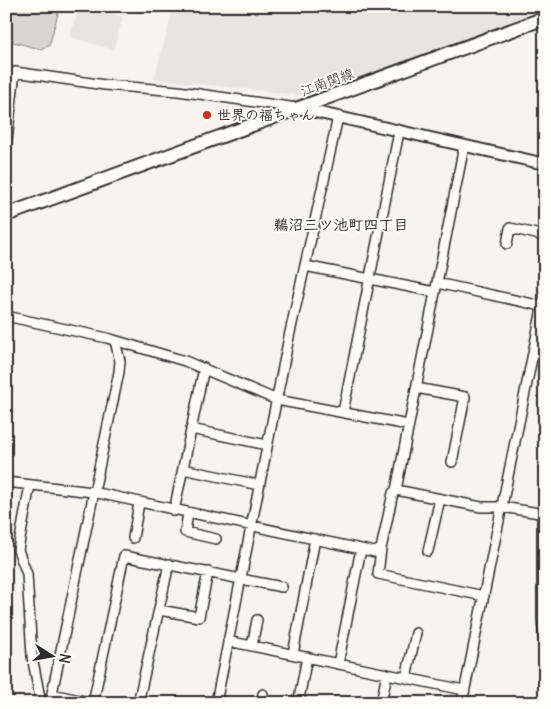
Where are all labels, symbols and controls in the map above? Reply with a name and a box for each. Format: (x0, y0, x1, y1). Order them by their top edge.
street label: 江南関線 (298, 64, 356, 100)
place label: 世界の福ちゃん (217, 106, 315, 124)
marker: 世界の福ちゃん (201, 109, 213, 121)
district label: 鵜沼三ツ池町四丁目 (273, 215, 409, 234)
north arrow (28, 632, 78, 682)
text: N (55, 652, 75, 665)

